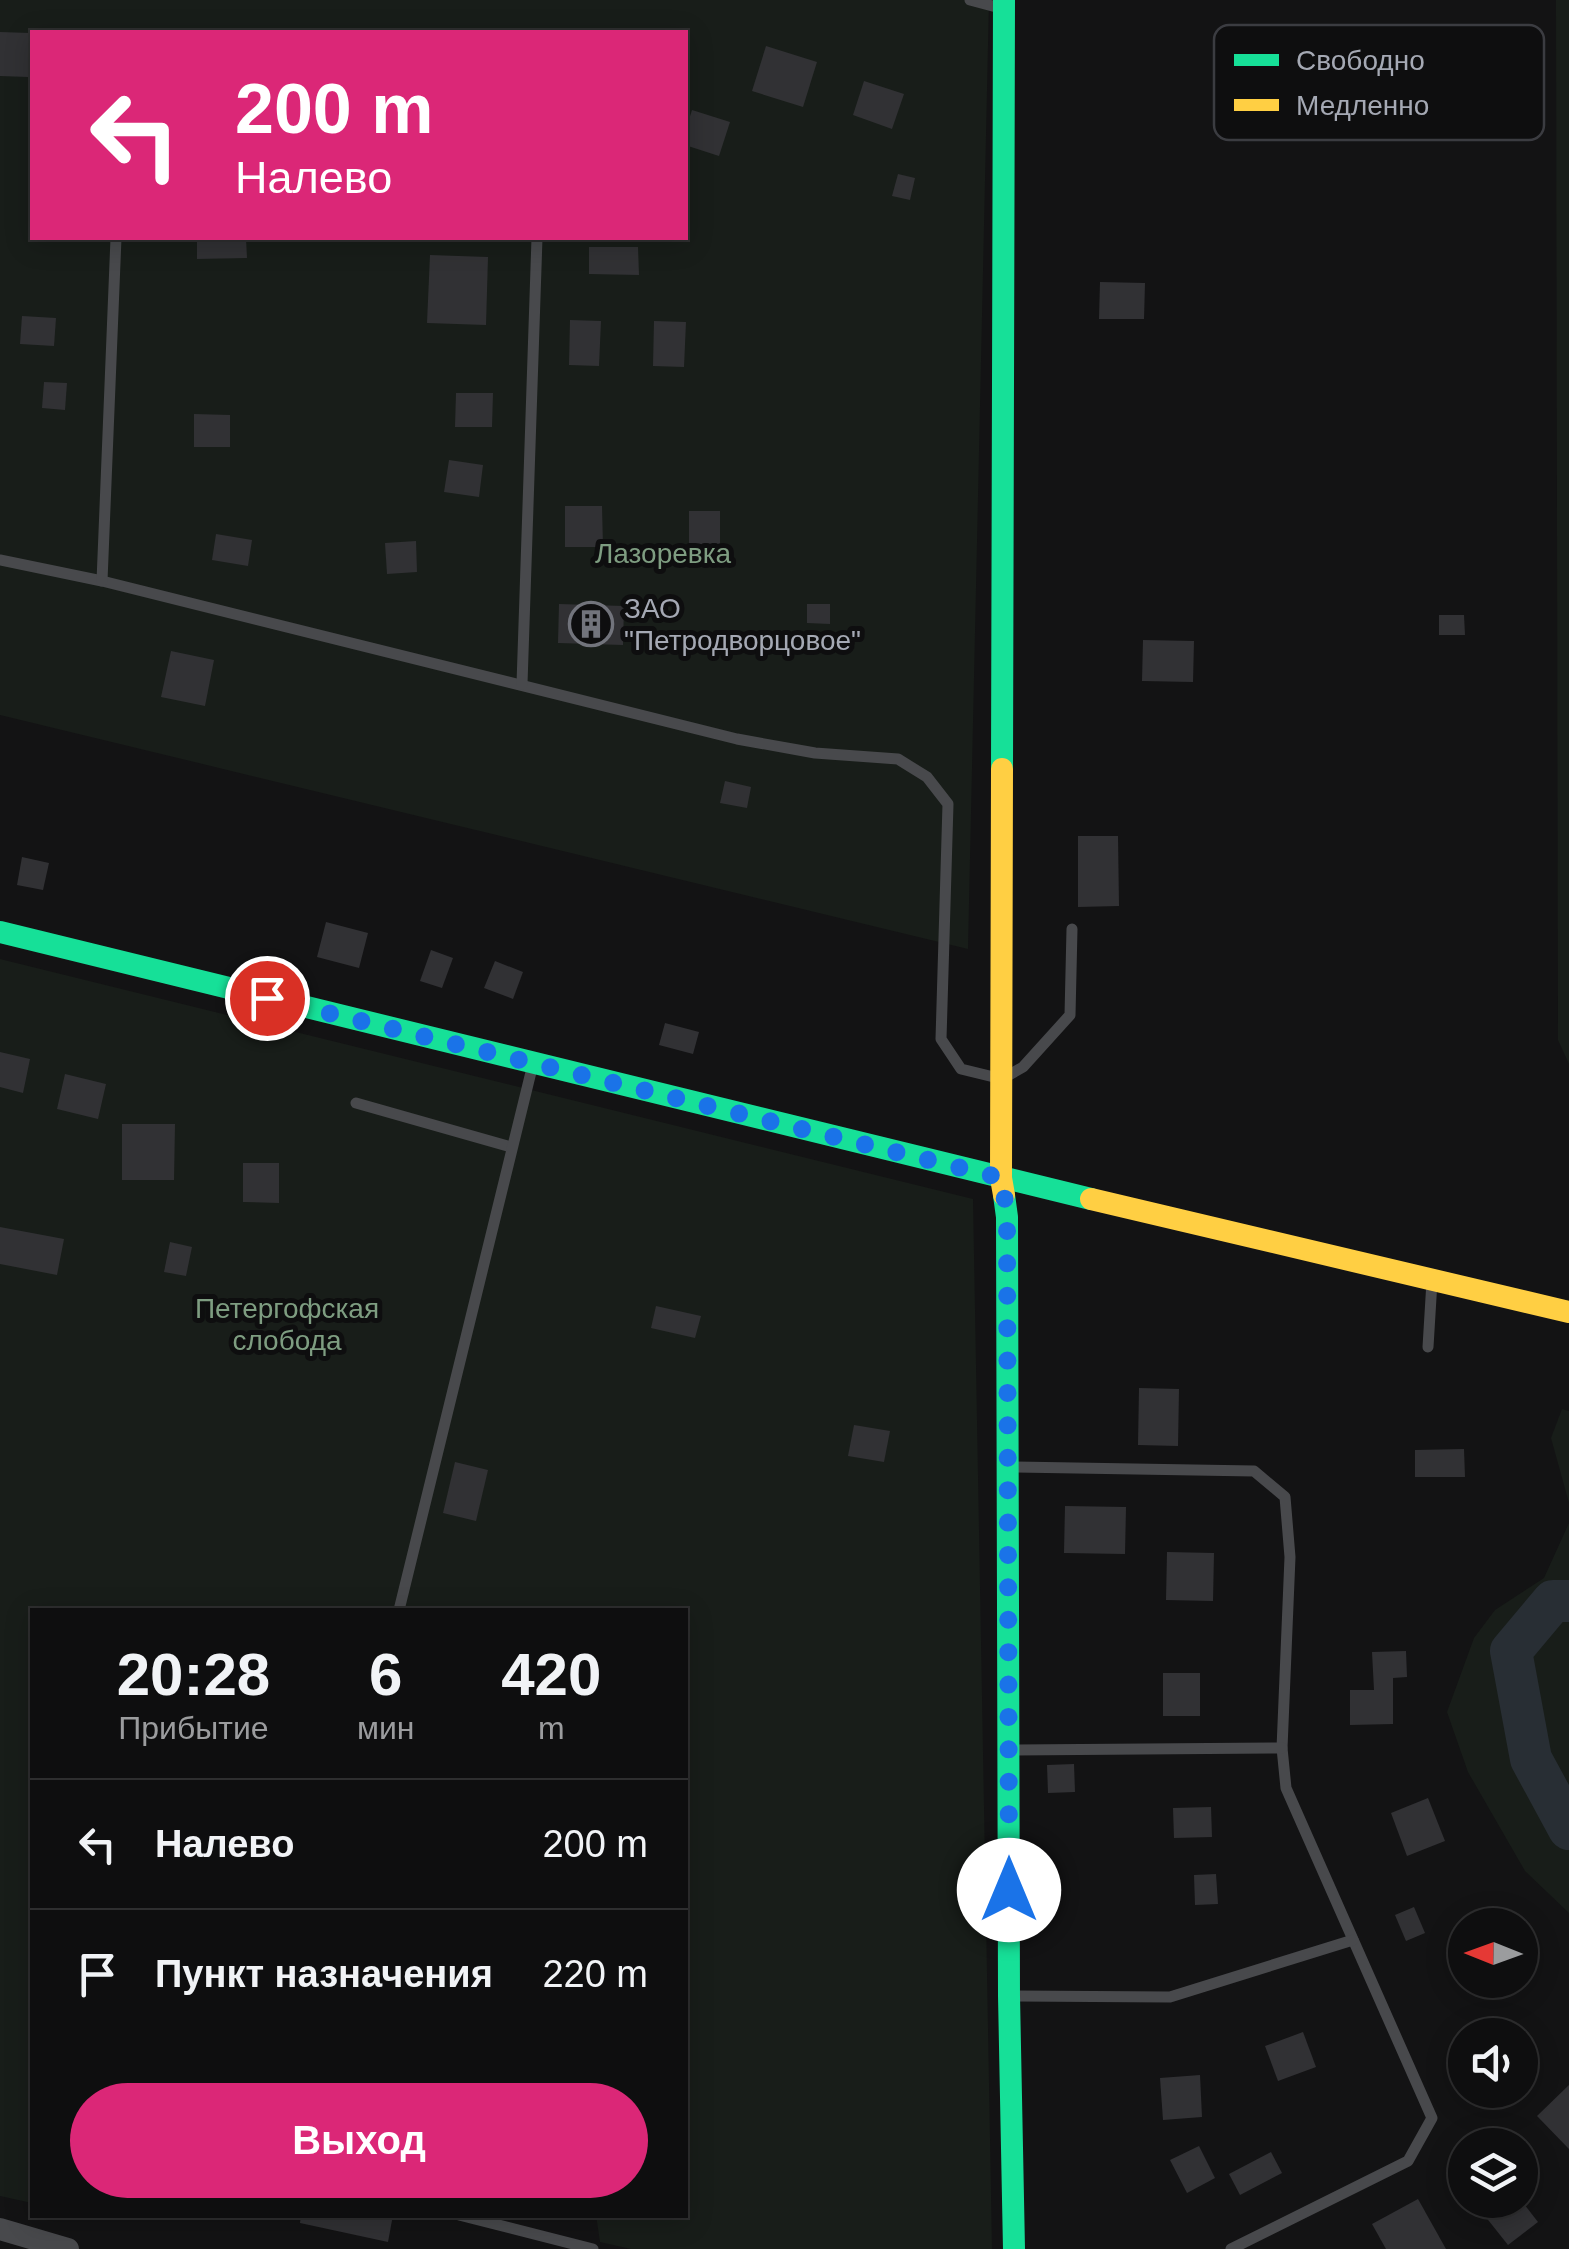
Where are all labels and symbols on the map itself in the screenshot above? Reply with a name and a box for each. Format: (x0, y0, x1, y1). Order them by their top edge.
legend (1214, 25, 1544, 140)
text: Свободно (1296, 45, 1425, 76)
text: Медленно (1296, 90, 1429, 121)
park label: Лазоревка (595, 538, 732, 569)
place label: ЗАО "Петродворцовое" (624, 593, 861, 656)
building icon: ЗАО "Петродворцовое" (568, 601, 614, 647)
pin (225, 956, 310, 1041)
park label: Петергофская слобода (195, 1293, 379, 1356)
position arrow (957, 1838, 1061, 1942)
north arrow (1448, 1908, 1538, 1998)

